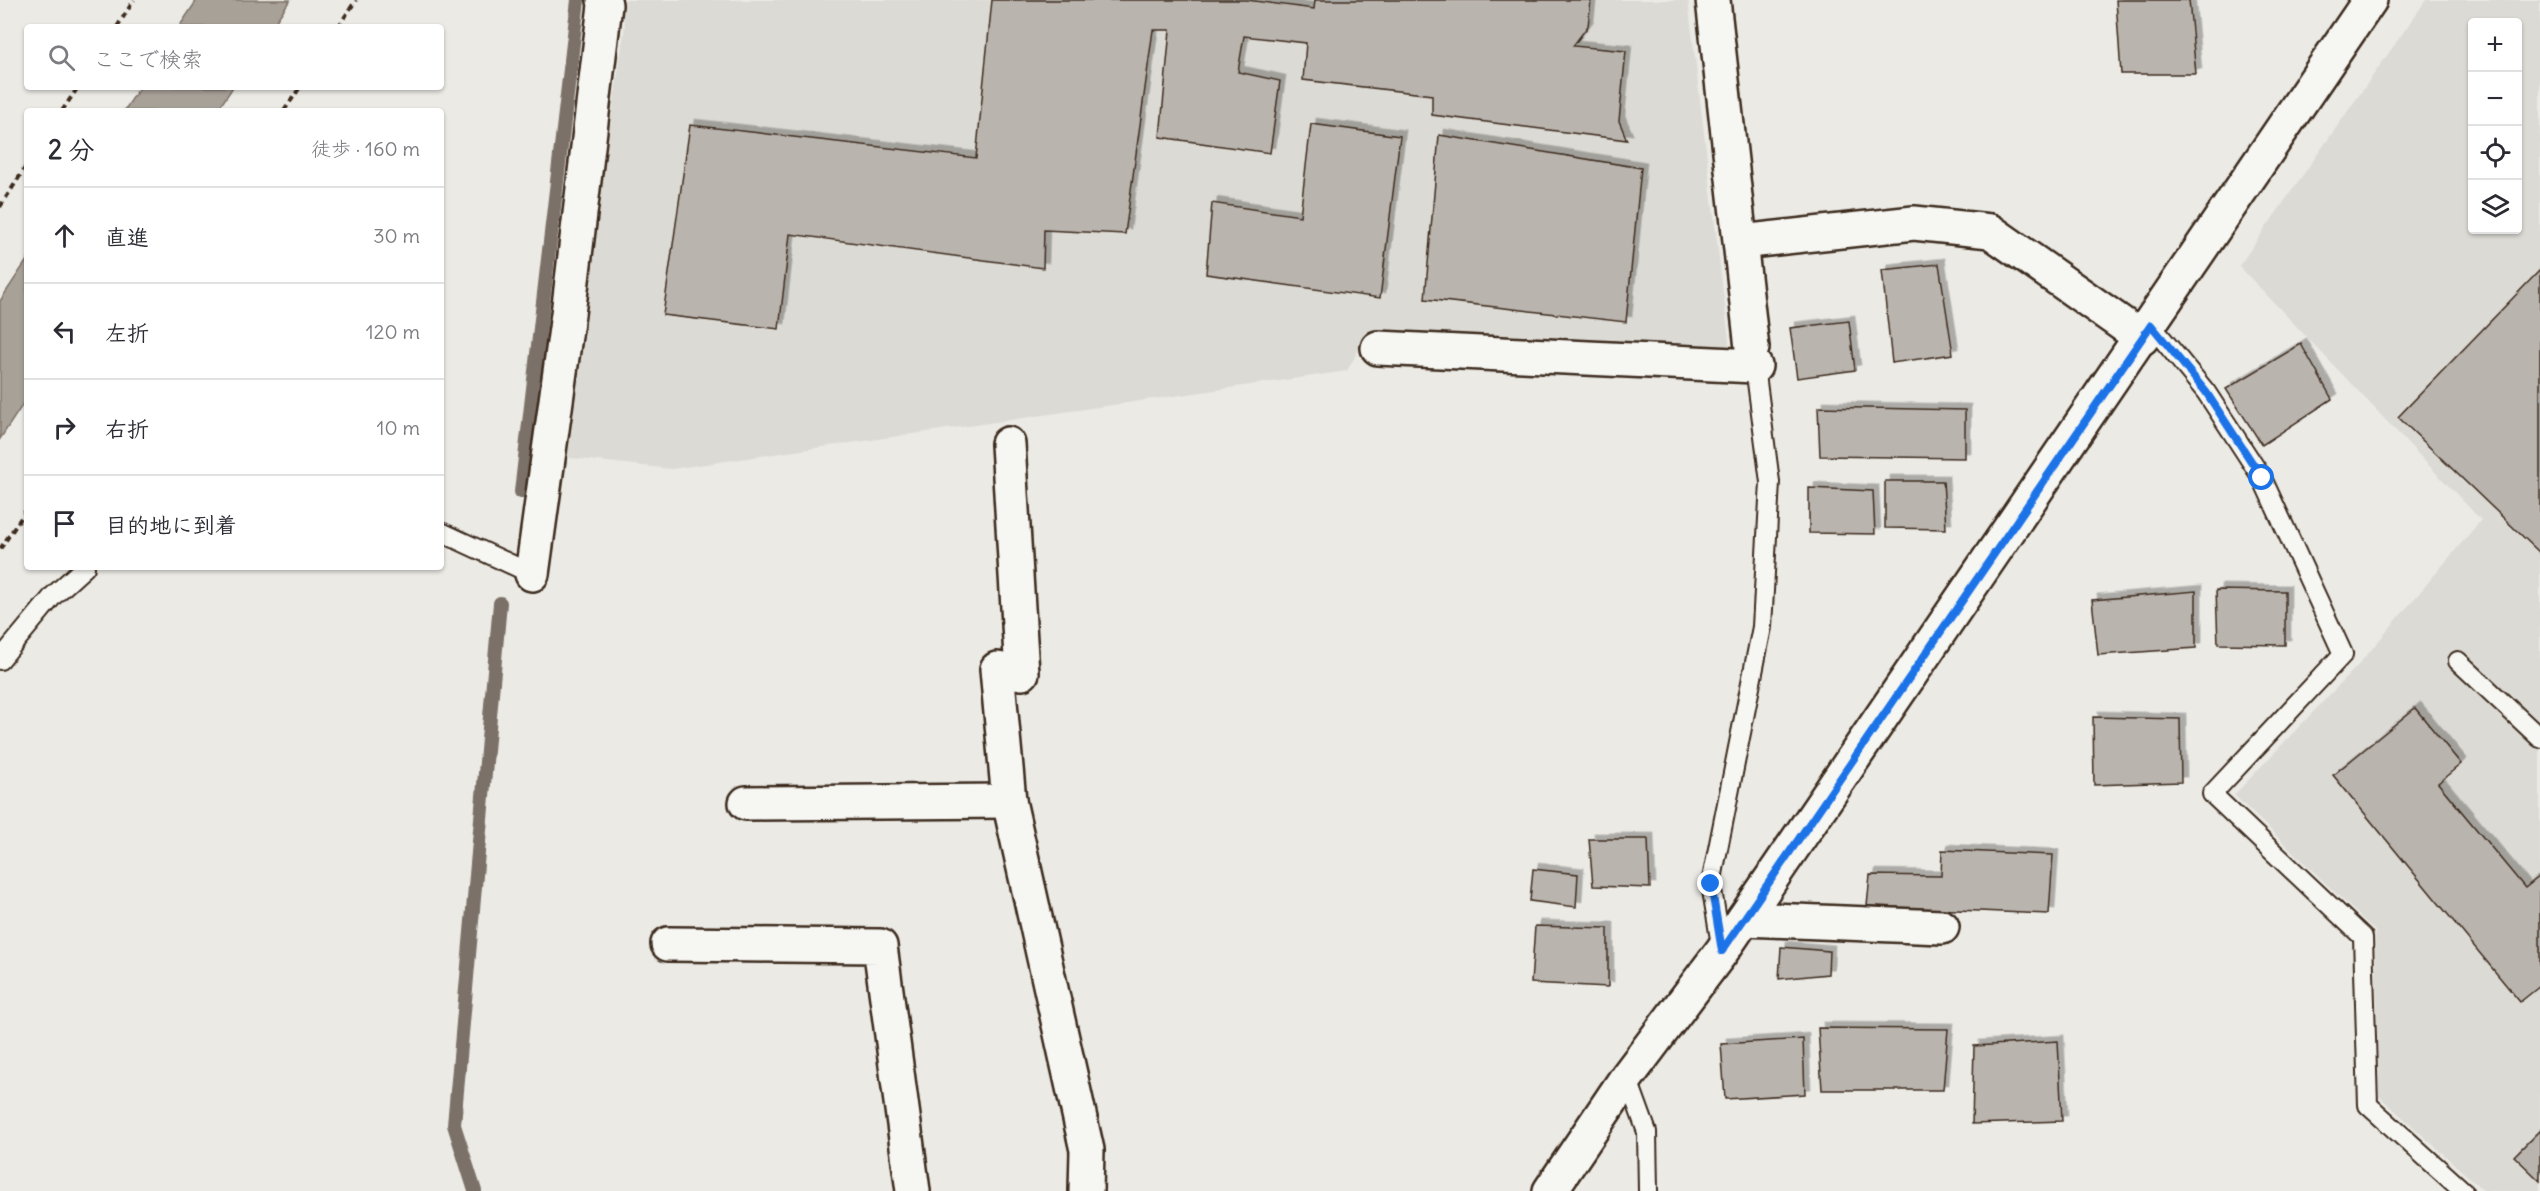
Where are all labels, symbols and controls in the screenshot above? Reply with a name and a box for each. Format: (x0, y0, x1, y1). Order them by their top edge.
map controls (2468, 18, 2522, 234)
button: + (2468, 18, 2522, 72)
search box (24, 24, 444, 90)
icon: search (45, 41, 78, 74)
text: ここで検索 (93, 45, 203, 73)
button: − (2468, 72, 2522, 126)
button: locate (2468, 126, 2522, 180)
text: 2 分 (48, 133, 94, 166)
text: 徒歩 · 160 m (311, 136, 420, 161)
button: layers (2468, 180, 2522, 234)
icon: ahead (48, 219, 81, 252)
text: 直進 (105, 223, 149, 251)
text: 30 m (373, 223, 420, 248)
icon: left (48, 315, 81, 348)
text: 左折 (105, 319, 149, 347)
text: 120 m (366, 319, 420, 344)
icon: right (48, 411, 81, 444)
text: 右折 (105, 415, 149, 443)
text: 10 m (377, 415, 420, 440)
route start (2248, 464, 2274, 490)
icon: arrive (48, 507, 81, 540)
text: 目的地に到着 (105, 511, 237, 539)
route end (1697, 870, 1723, 896)

